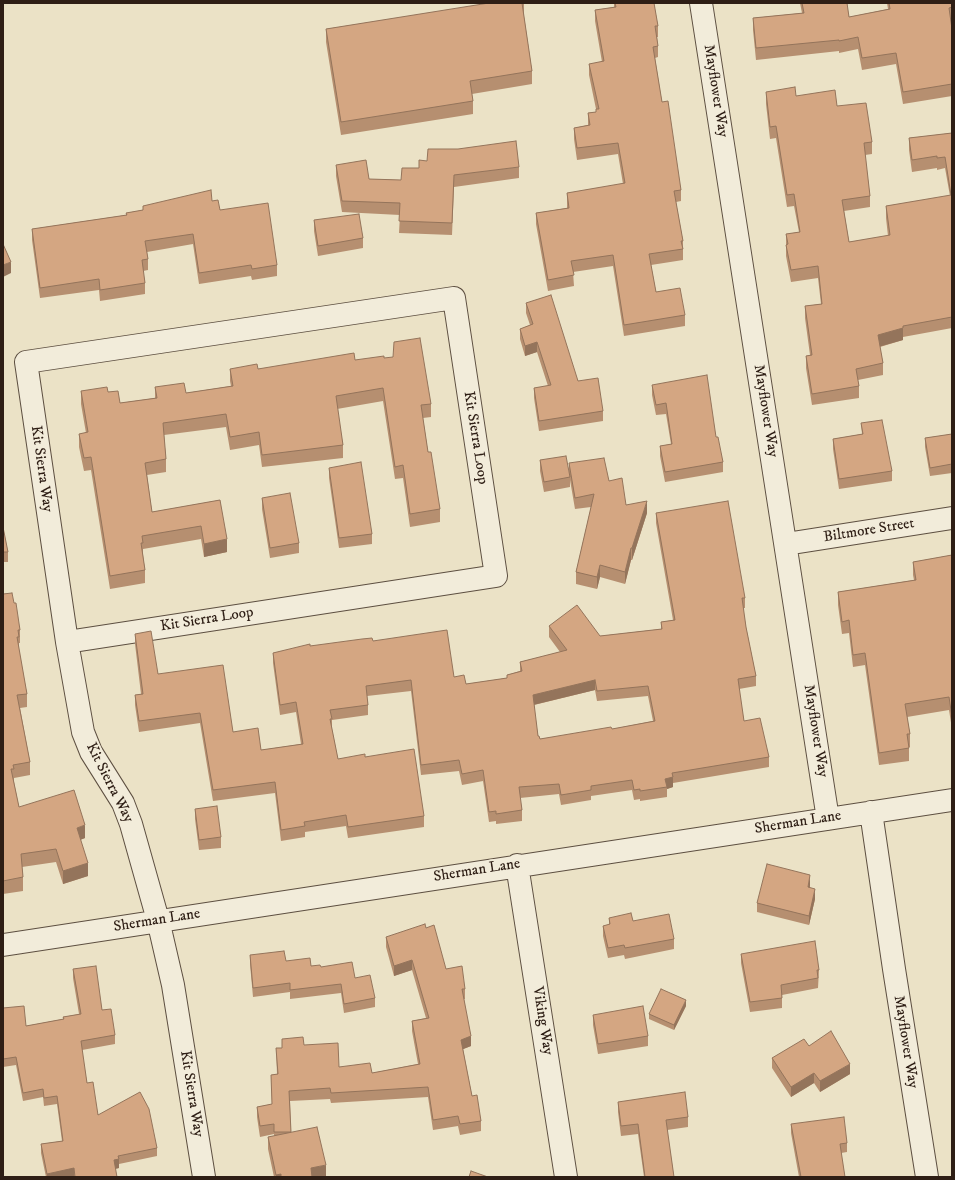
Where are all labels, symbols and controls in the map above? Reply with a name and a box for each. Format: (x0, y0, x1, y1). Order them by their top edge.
street label: Mayflower Way (699, 43, 731, 139)
street label: Mayflower Way (749, 363, 781, 459)
street label: Kit Sierra Loop (459, 390, 491, 486)
street label: Kit Sierra Way (26, 425, 56, 513)
street label: Biltmore Street (822, 515, 916, 547)
street label: Kit Sierra Loop (159, 604, 255, 636)
street label: Mayflower Way (799, 683, 831, 779)
street label: Kit Sierra Way (81, 740, 137, 826)
street label: Sherman Lane (753, 807, 843, 839)
street label: Sherman Lane (432, 855, 522, 887)
street label: Sherman Lane (112, 905, 202, 937)
street label: Viking Way (528, 985, 556, 1057)
street label: Mayflower Way (889, 994, 921, 1090)
street label: Kit Sierra Way (175, 1049, 207, 1139)

